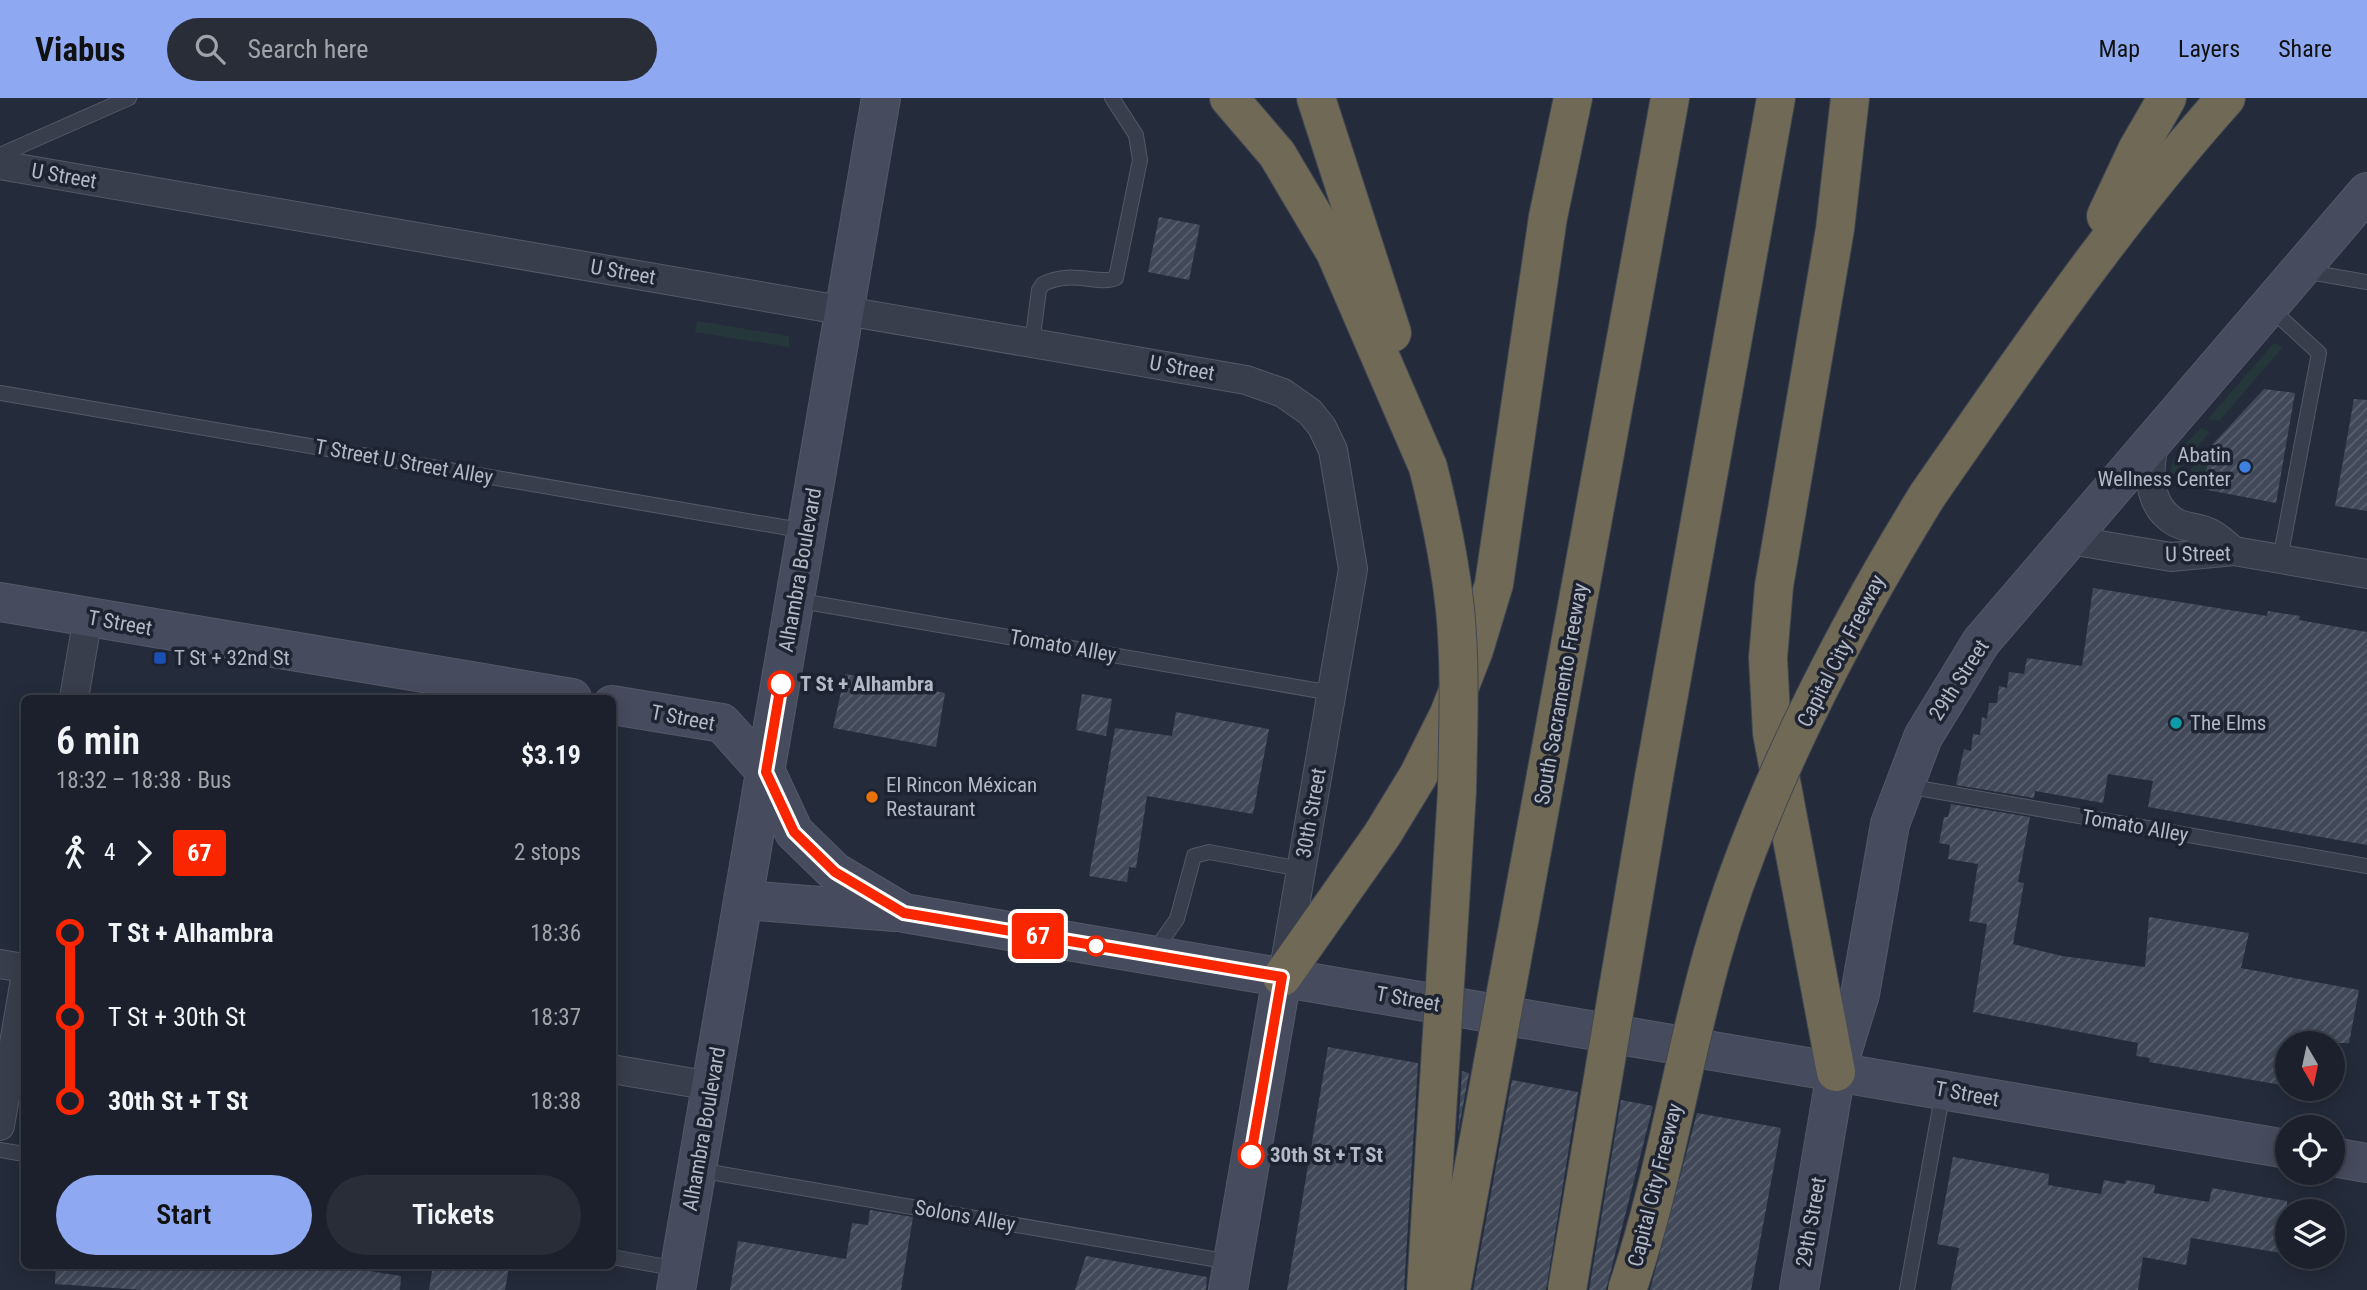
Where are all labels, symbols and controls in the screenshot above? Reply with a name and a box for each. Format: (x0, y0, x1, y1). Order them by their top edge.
search box (167, 18, 657, 81)
text: Viabus (35, 30, 125, 69)
icon: search (191, 30, 229, 68)
text: Search here (247, 34, 368, 64)
text: Map (2099, 35, 2140, 63)
text: Layers (2178, 35, 2240, 63)
text: Share (2278, 35, 2332, 63)
street label: U Street (30, 158, 98, 194)
street label: U Street (589, 254, 657, 290)
street label: U Street (1148, 350, 1216, 386)
street label: T Street U Street Alley (313, 435, 495, 490)
place label: Abatin Wellness Center (2097, 443, 2231, 491)
marker: Abatin Wellness Center (2237, 459, 2253, 475)
street label: Alhambra Boulevard (774, 486, 826, 654)
street label: U Street (2165, 541, 2231, 567)
street label: Capital City Freeway (1792, 571, 1890, 731)
street label: South Sacramento Freeway (1530, 581, 1592, 807)
street label: T Street (86, 606, 154, 640)
street label: Tomato Alley (1008, 625, 1118, 667)
street label: 29th Street (1924, 635, 1994, 725)
place label: T St + 32nd St (174, 646, 290, 670)
marker: T St + 32nd St (152, 650, 168, 666)
marker: T St + Alhambra (768, 671, 794, 697)
place label: T St + Alhambra (800, 672, 934, 696)
street label: T Street (649, 700, 717, 736)
place label: The Elms (2190, 711, 2266, 735)
marker: The Elms (2168, 715, 2184, 731)
text: 6 min (56, 719, 140, 763)
text: $3.19 (521, 740, 581, 770)
street label: 30th Street (1291, 766, 1331, 860)
text: 18:32 – 18:38 · Bus (56, 767, 232, 794)
place label: El Rincon Méxican Restaurant (886, 773, 1037, 821)
marker: El Rincon Méxican Restaurant (864, 789, 880, 805)
street label: Tomato Alley (2080, 805, 2190, 847)
icon: walk (56, 834, 94, 872)
icon: forward (125, 834, 163, 872)
text: 4 (104, 839, 115, 866)
text: 67 (187, 839, 212, 867)
text: 2 stops (514, 839, 581, 866)
line badge: 67 (1006, 913, 1070, 959)
text: T St + Alhambra (108, 918, 273, 948)
text: 18:36 (530, 920, 581, 947)
text: 67 (1026, 922, 1050, 950)
unlabelled marker (1086, 936, 1106, 956)
street label: T Street (1374, 982, 1442, 1016)
text: T St + 30th St (108, 1002, 246, 1032)
text: 18:37 (530, 1004, 581, 1031)
north arrow (2275, 1031, 2345, 1101)
map controls (2275, 1031, 2345, 1269)
street label: Alhambra Boulevard (678, 1045, 730, 1213)
street label: T Street (1933, 1077, 2001, 1111)
text: 30th St + T St (108, 1086, 248, 1116)
text: 18:38 (530, 1088, 581, 1115)
street label: Capital City Freeway (1623, 1101, 1687, 1269)
button: locate (2275, 1115, 2345, 1185)
marker: 30th St + T St (1238, 1142, 1264, 1168)
place label: 30th St + T St (1270, 1143, 1383, 1167)
button: Start (56, 1175, 312, 1255)
button: Tickets (326, 1175, 581, 1255)
street label: 29th Street (1791, 1175, 1831, 1269)
street label: Solons Alley (913, 1195, 1017, 1237)
button: layers (2275, 1199, 2345, 1269)

